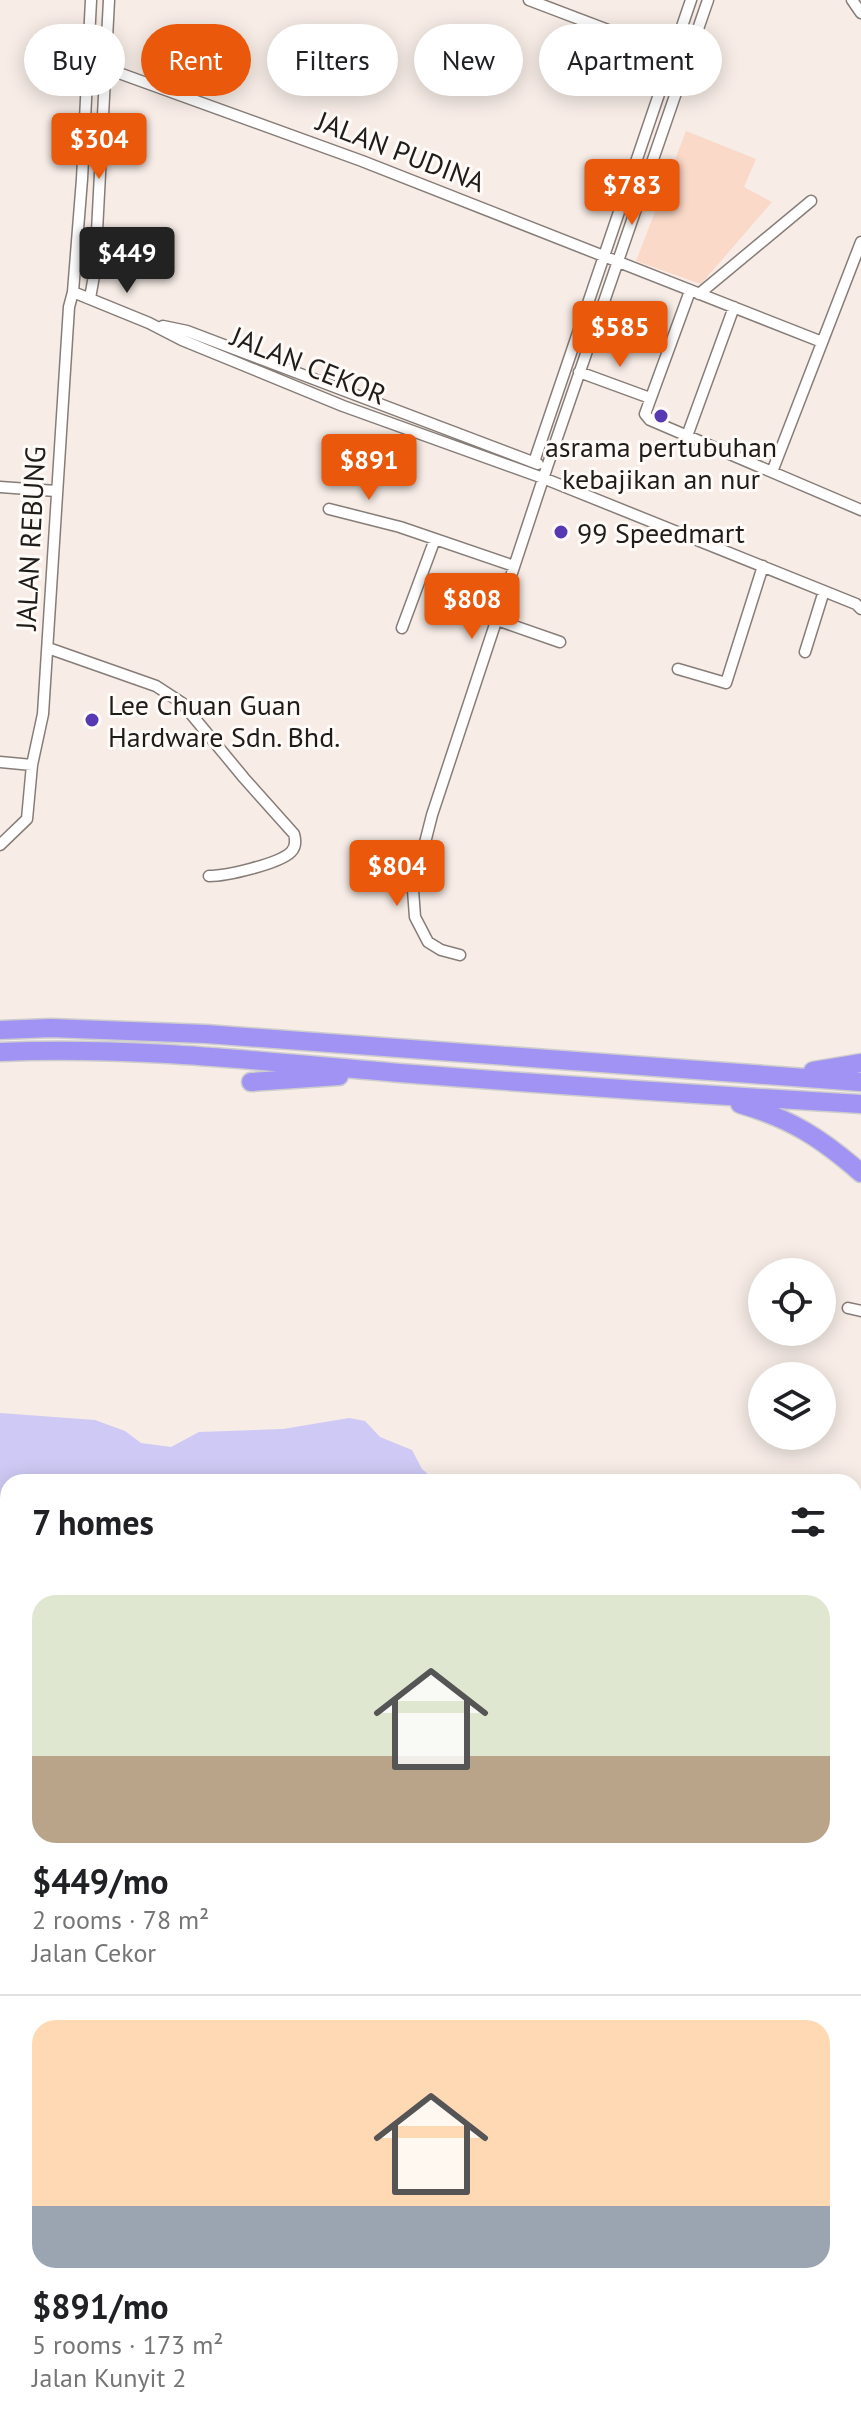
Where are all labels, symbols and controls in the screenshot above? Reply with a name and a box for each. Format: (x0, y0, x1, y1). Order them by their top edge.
chip: Buy (24, 24, 125, 96)
chip: Rent (141, 24, 251, 96)
chip: Filters (267, 24, 398, 96)
chip: New (414, 24, 523, 96)
chip: Apartment (539, 24, 722, 96)
street label: JALAN PUDINA (311, 102, 491, 200)
pin: $304 (52, 113, 146, 181)
text: $304 (70, 122, 128, 155)
pin: $783 (585, 159, 679, 227)
text: $783 (603, 168, 661, 201)
pin: $449 (80, 227, 174, 295)
text: $449 (98, 236, 156, 269)
pin: $585 (573, 301, 667, 369)
text: $585 (591, 310, 649, 343)
street label: JALAN CEKOR (225, 317, 392, 413)
marker: asrama pertubuhan kebajikan an nur (652, 407, 670, 425)
place label: asrama pertubuhan kebajikan an nur (545, 428, 777, 497)
pin: $891 (322, 434, 416, 502)
text: $891 (340, 443, 398, 476)
street label: JALAN REBUNG (7, 445, 53, 632)
place label: 99 Speedmart (577, 514, 745, 551)
marker: 99 Speedmart (552, 523, 570, 541)
pin: $808 (425, 573, 519, 641)
text: $808 (443, 582, 501, 615)
place label: Lee Chuan Guan Hardware Sdn. Bhd. (108, 686, 340, 755)
marker: Lee Chuan Guan Hardware Sdn. Bhd. (83, 711, 101, 729)
pin: $804 (350, 840, 444, 908)
text: $804 (368, 849, 426, 882)
map controls (748, 1258, 836, 1450)
button: locate (748, 1258, 836, 1346)
button: layers (748, 1362, 836, 1450)
text: 7 homes (32, 1500, 154, 1544)
icon: filters (786, 1500, 830, 1544)
icon: home (359, 1647, 503, 1791)
text: $449/mo (32, 1859, 169, 1903)
text: 2 rooms · 78 m² (32, 1903, 209, 1936)
text: Jalan Cekor (32, 1936, 156, 1969)
icon: home (359, 2072, 503, 2216)
text: $891/mo (32, 2284, 169, 2328)
text: 5 rooms · 173 m² (32, 2328, 224, 2361)
text: Jalan Kunyit 2 (32, 2361, 187, 2394)

